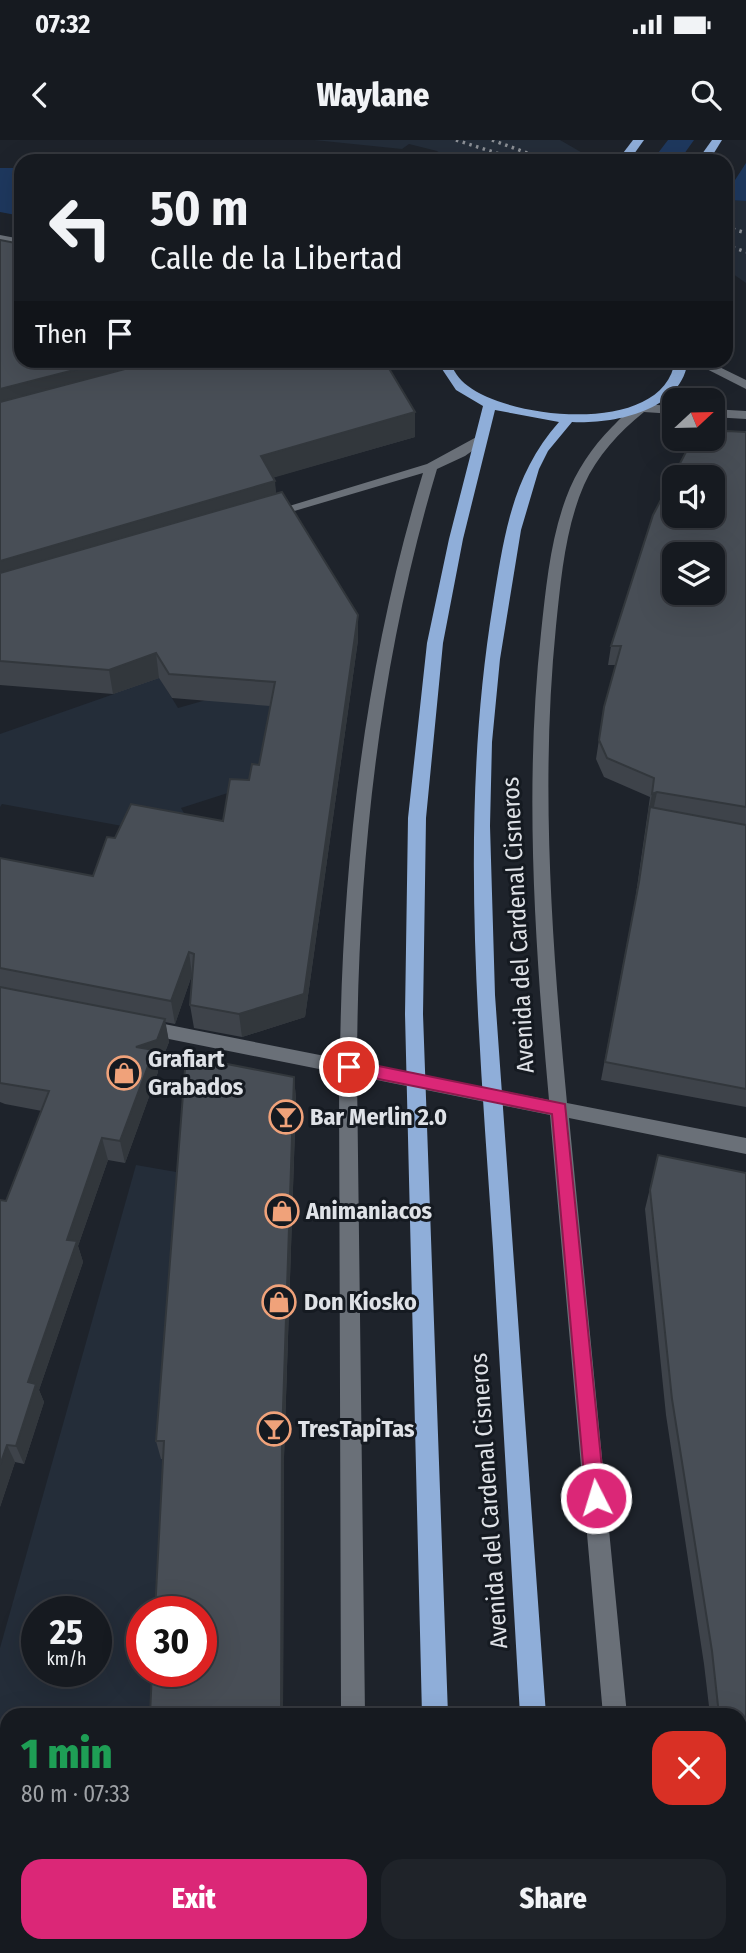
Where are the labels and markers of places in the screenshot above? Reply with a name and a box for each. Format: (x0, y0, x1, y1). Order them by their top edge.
pin (319, 1037, 379, 1097)
place label: Grafiart Grabados (148, 1045, 244, 1101)
shop icon: Grafiart Grabados (105, 1054, 143, 1092)
bar icon: Bar Merlin 2.0 (267, 1098, 305, 1136)
place label: Bar Merlin 2.0 (310, 1103, 447, 1131)
shop icon: Animaniacos (263, 1192, 301, 1230)
place label: Animaniacos (305, 1197, 433, 1225)
shop icon: Don Kiosko (260, 1283, 298, 1321)
place label: Don Kiosko (304, 1288, 417, 1316)
bar icon: TresTapiTas (255, 1410, 293, 1448)
place label: TresTapiTas (298, 1415, 415, 1443)

